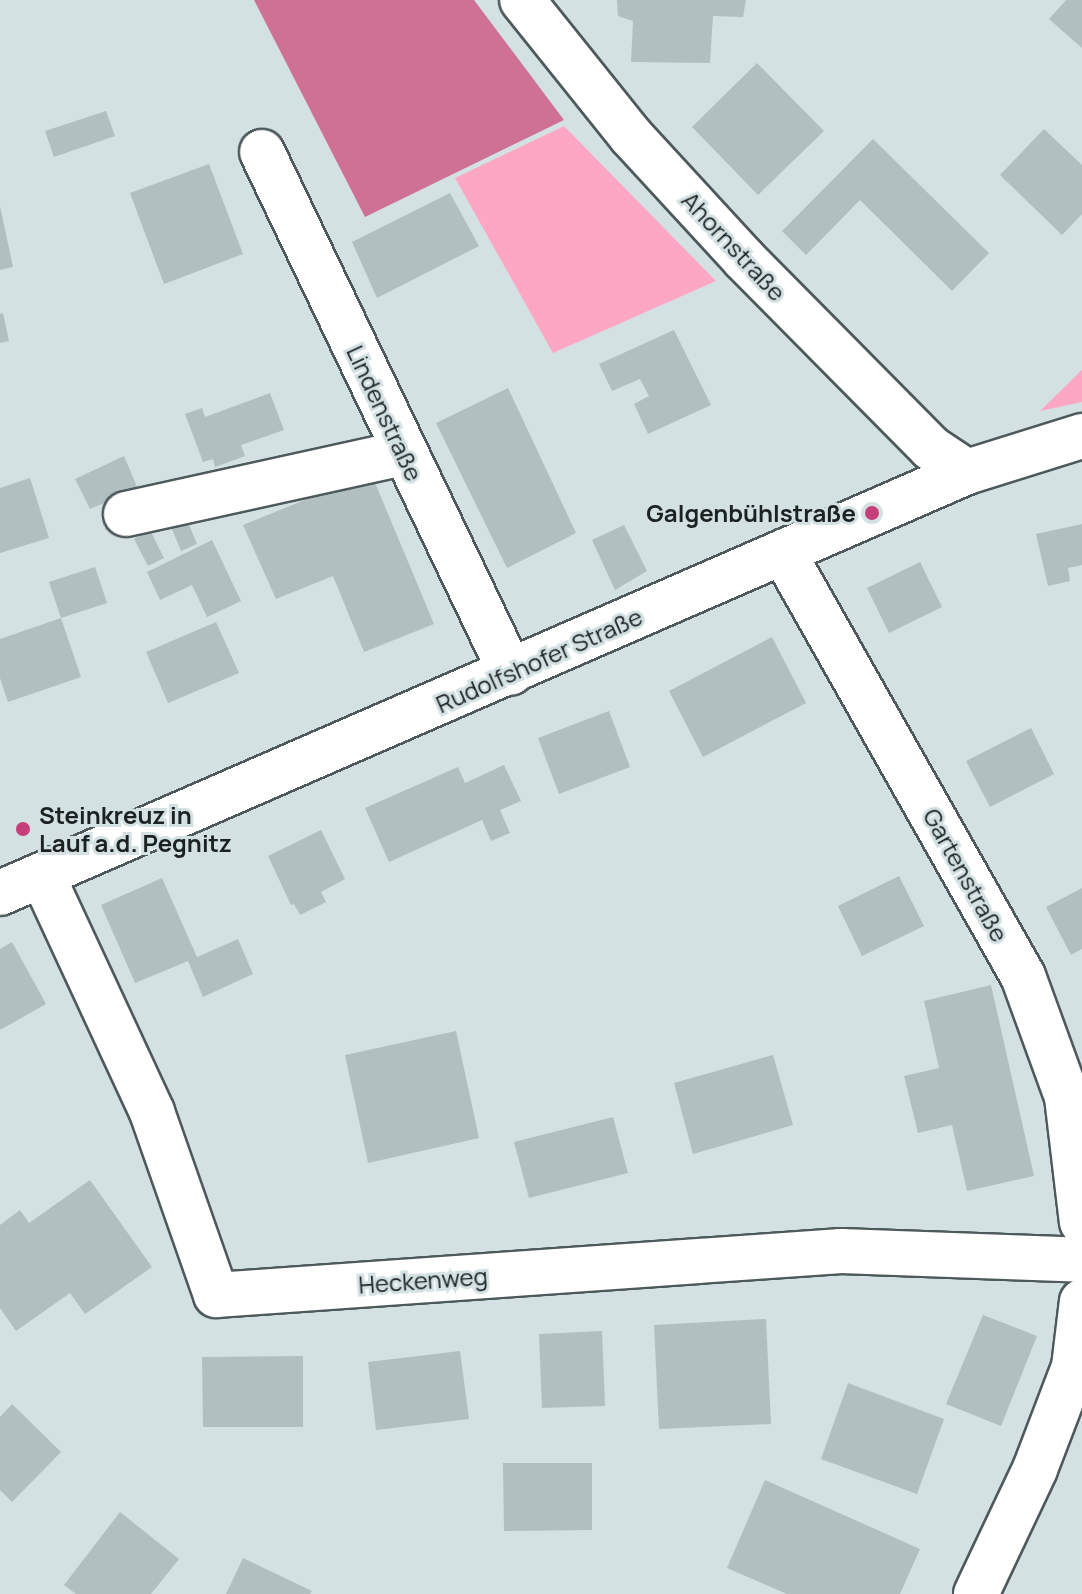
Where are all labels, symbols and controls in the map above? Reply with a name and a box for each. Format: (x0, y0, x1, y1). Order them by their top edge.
street label: Ahornstraße (676, 185, 792, 307)
street label: Lindenstraße (341, 341, 429, 485)
place label: Galgenbühlstraße (646, 499, 856, 527)
marker: Galgenbühlstraße (863, 504, 881, 522)
street label: Rudolfshofer Straße (431, 602, 647, 718)
place label: Steinkreuz in Lauf a.d. Pegnitz (39, 801, 232, 857)
street label: Gartenstraße (918, 803, 1014, 947)
marker: Steinkreuz in Lauf a.d. Pegnitz (14, 820, 32, 838)
street label: Heckenweg (357, 1261, 489, 1299)

